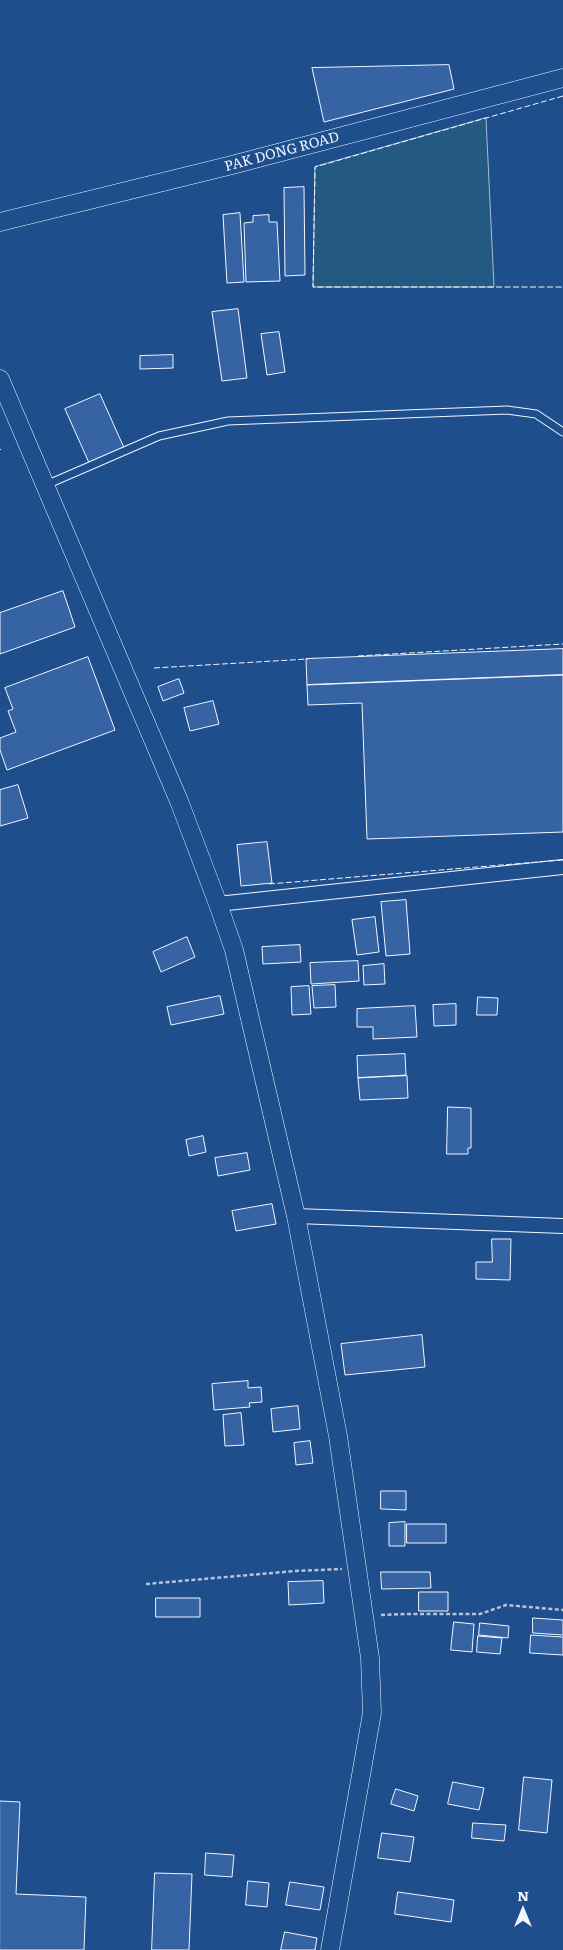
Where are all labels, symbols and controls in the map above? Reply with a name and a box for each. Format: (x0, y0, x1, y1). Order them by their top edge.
street label: PAK DONG ROAD (223, 129, 341, 175)
north arrow (498, 1885, 548, 1935)
text: N (517, 1885, 529, 1905)

